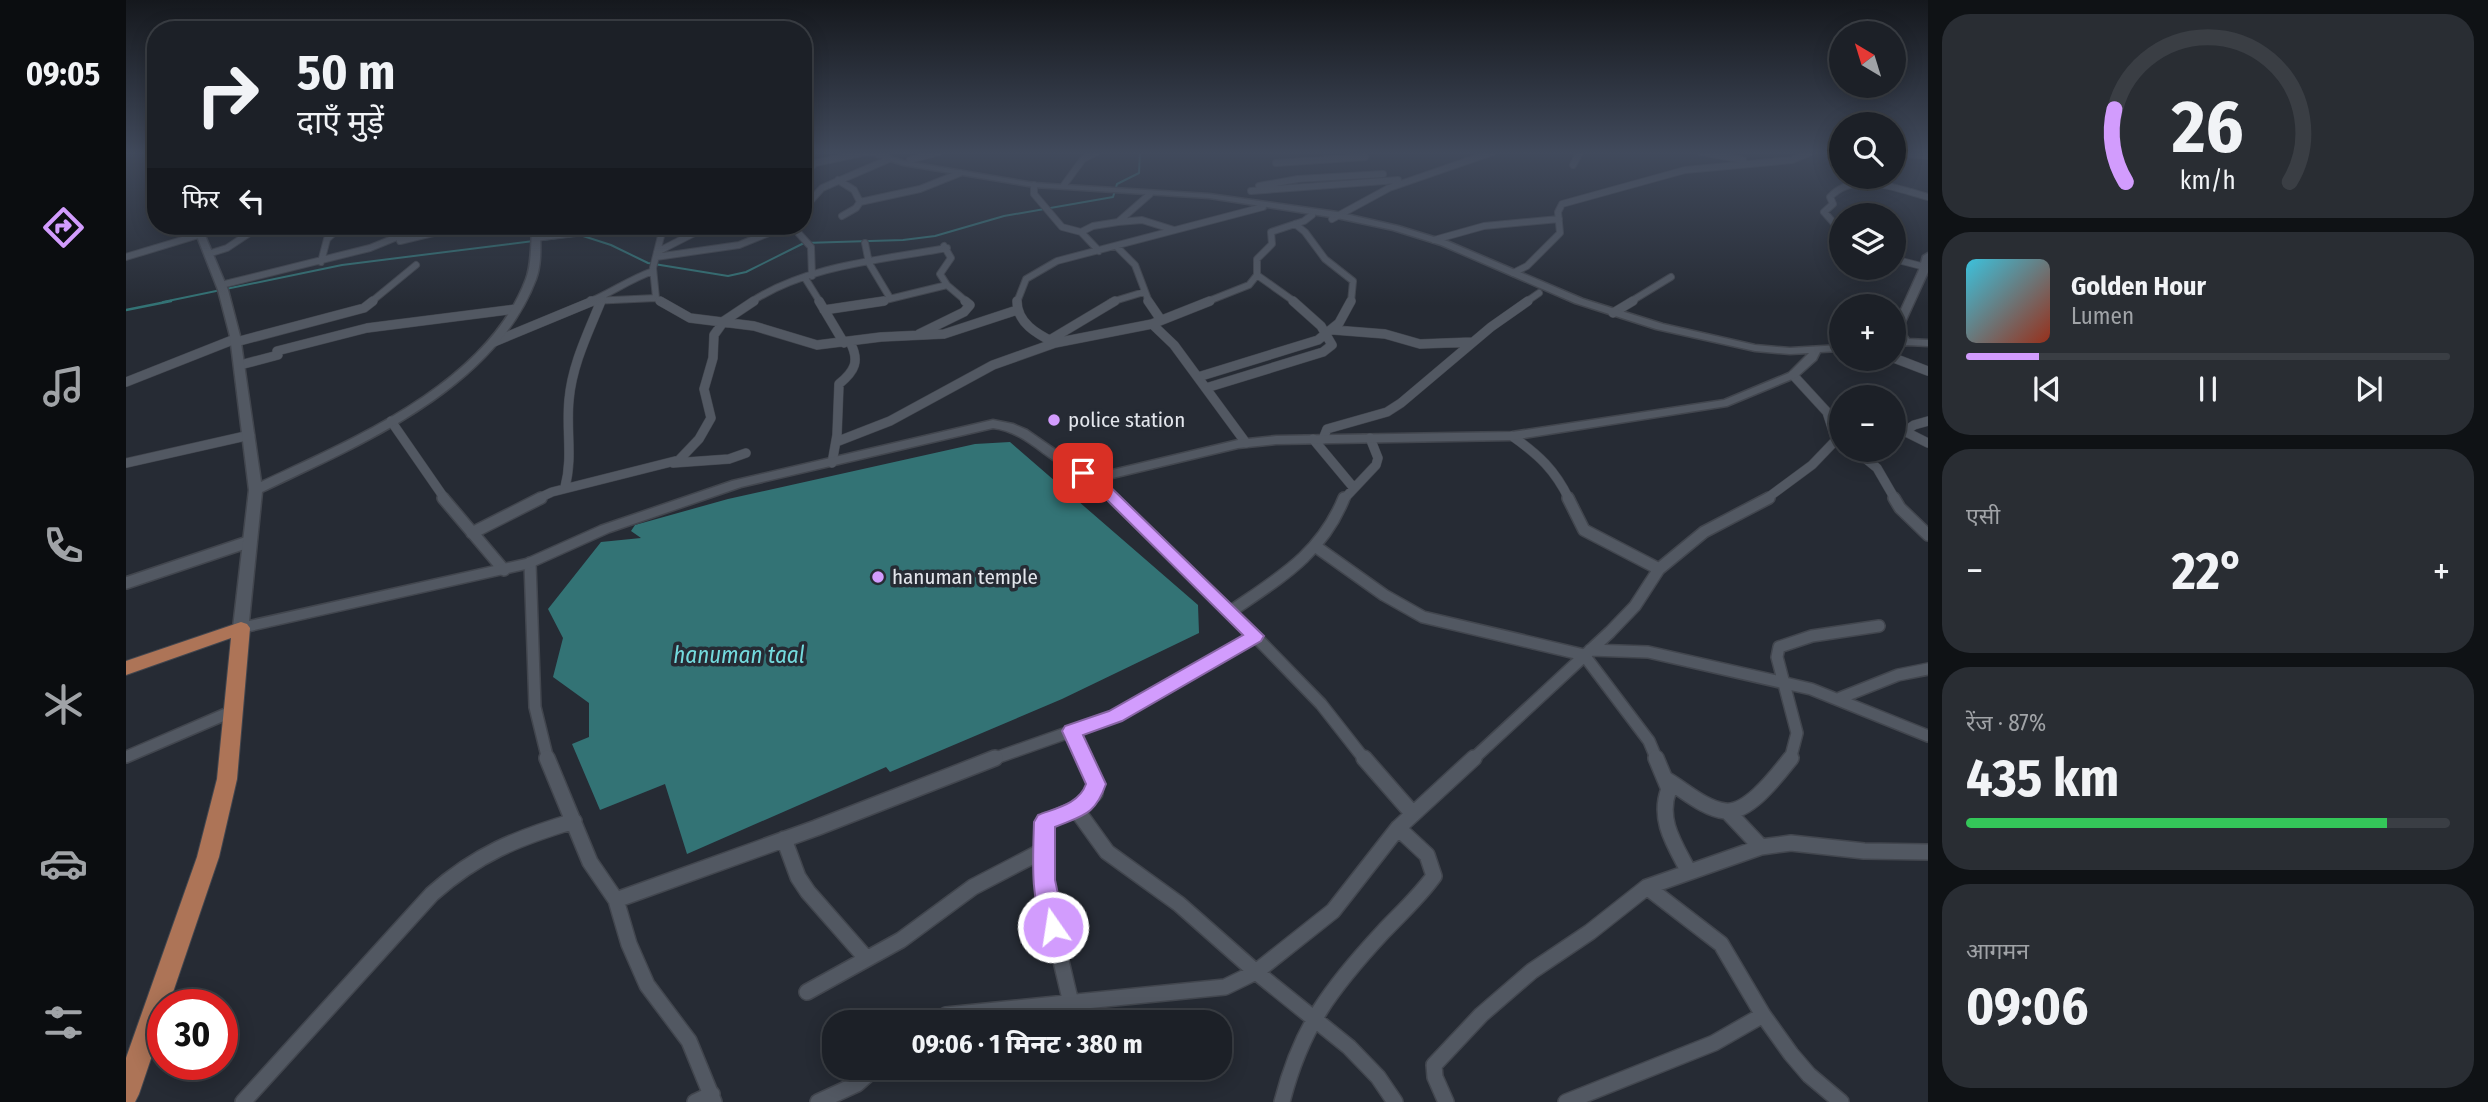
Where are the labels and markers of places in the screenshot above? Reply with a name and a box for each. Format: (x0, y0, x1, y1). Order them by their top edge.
place label: police station (1068, 407, 1185, 433)
marker: police station (1046, 412, 1062, 428)
pin (1053, 443, 1113, 503)
place label: hanuman temple (892, 564, 1038, 590)
marker: hanuman temple (870, 569, 886, 585)

